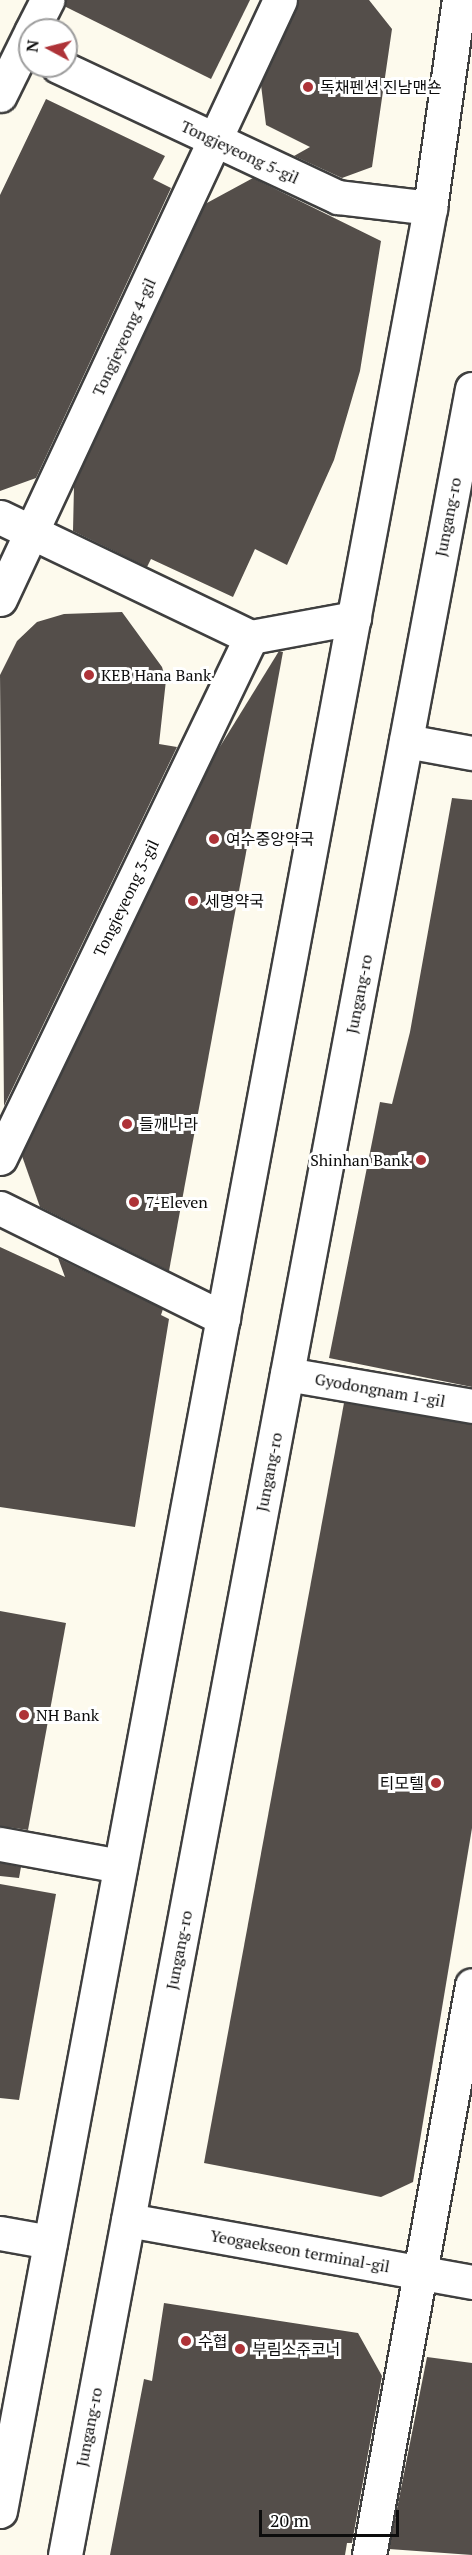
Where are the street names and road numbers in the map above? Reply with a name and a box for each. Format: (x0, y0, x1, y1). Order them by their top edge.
street label: Tongjeyeong 5-gil (178, 116, 302, 188)
street label: Tongjeyeong 4-gil (88, 275, 160, 399)
street label: Jungang-ro (431, 476, 465, 558)
street label: Tongjeyeong 3-gil (89, 836, 163, 960)
street label: Jungang-ro (342, 953, 376, 1035)
street label: Gyodongnam 1-gil (313, 1369, 447, 1411)
street label: Jungang-ro (252, 1431, 286, 1513)
street label: Jungang-ro (162, 1909, 196, 1991)
street label: Yeogaekseon terminal-gil (209, 2226, 391, 2276)
street label: Jungang-ro (72, 2386, 106, 2468)

